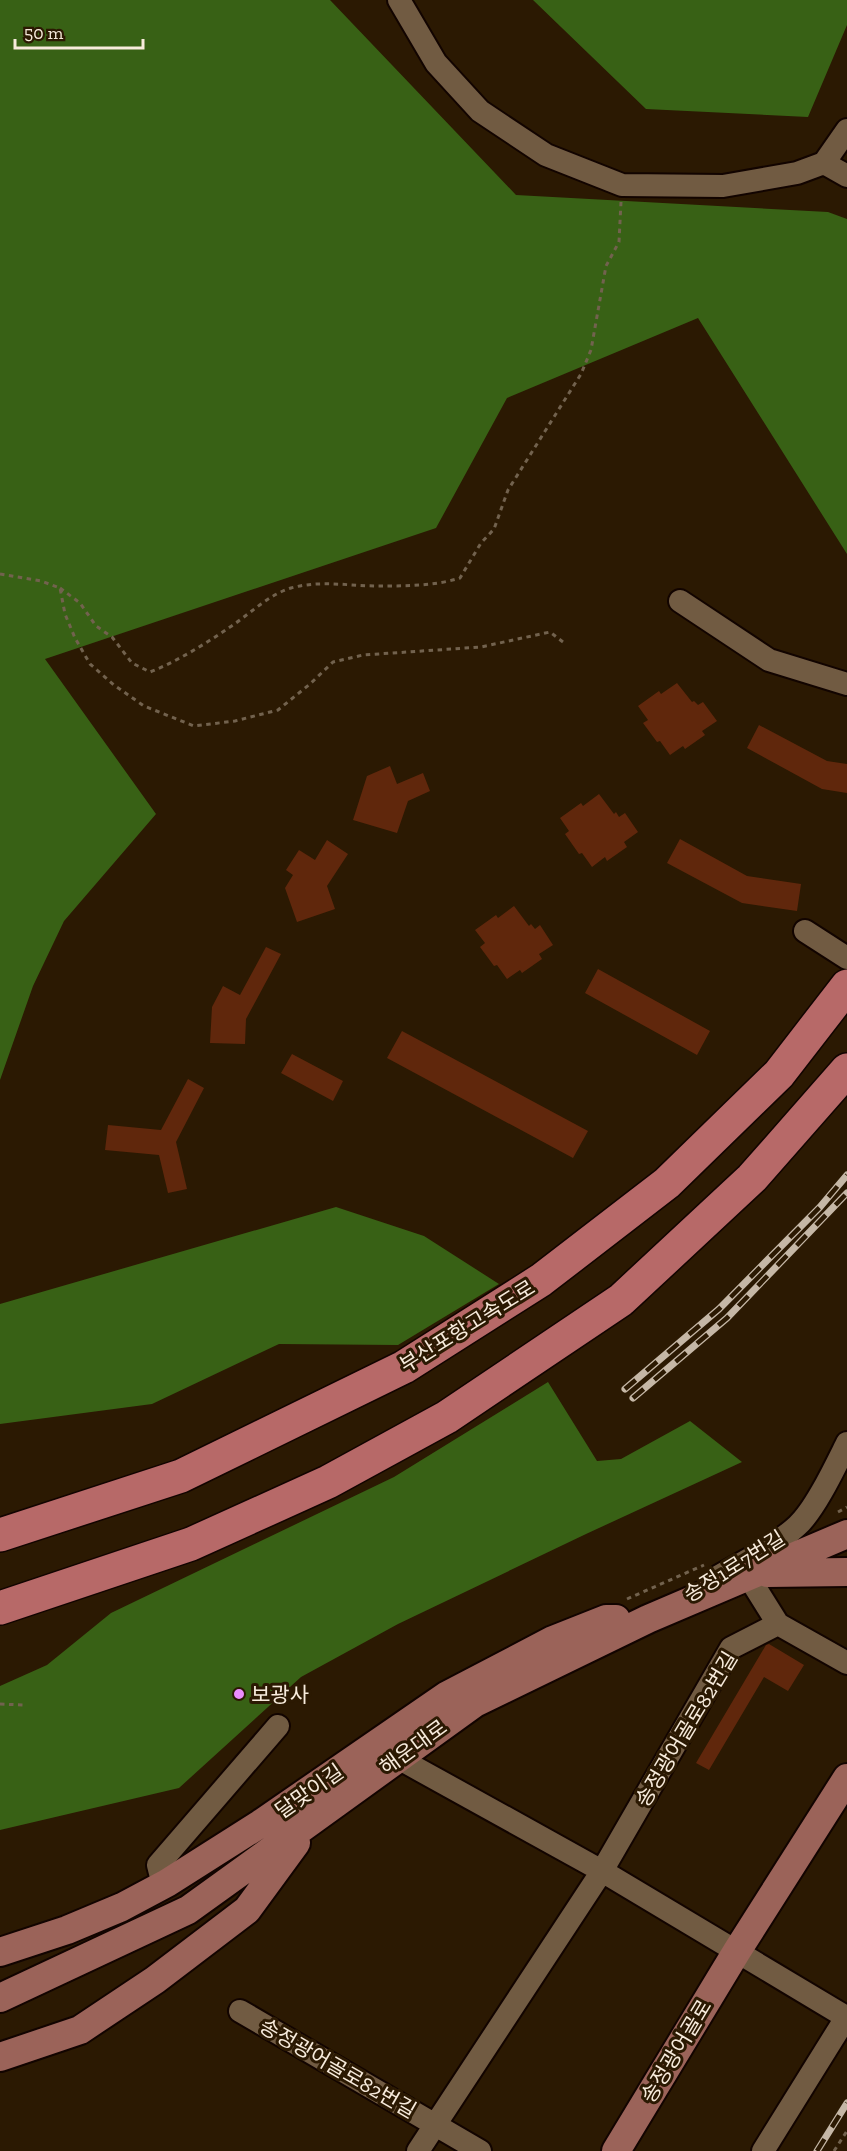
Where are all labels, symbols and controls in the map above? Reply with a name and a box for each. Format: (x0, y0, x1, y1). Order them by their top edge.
scale bar (15, 12, 142, 50)
text: 50 m (24, 22, 64, 44)
street label: 부산포항고속도로 (395, 1274, 539, 1378)
street label: 송정1로7번길 (679, 1525, 789, 1607)
street label: 송정광어골로82번길 (630, 1647, 742, 1811)
place label: 보광사 (251, 1682, 309, 1707)
marker: 보광사 (232, 1687, 246, 1701)
street label: 해운대로 (374, 1714, 452, 1780)
street label: 달맞이길 (270, 1759, 348, 1823)
street label: 송정광어골로 (635, 1995, 717, 2107)
street label: 송정광어골로82번길 (255, 2013, 421, 2123)

